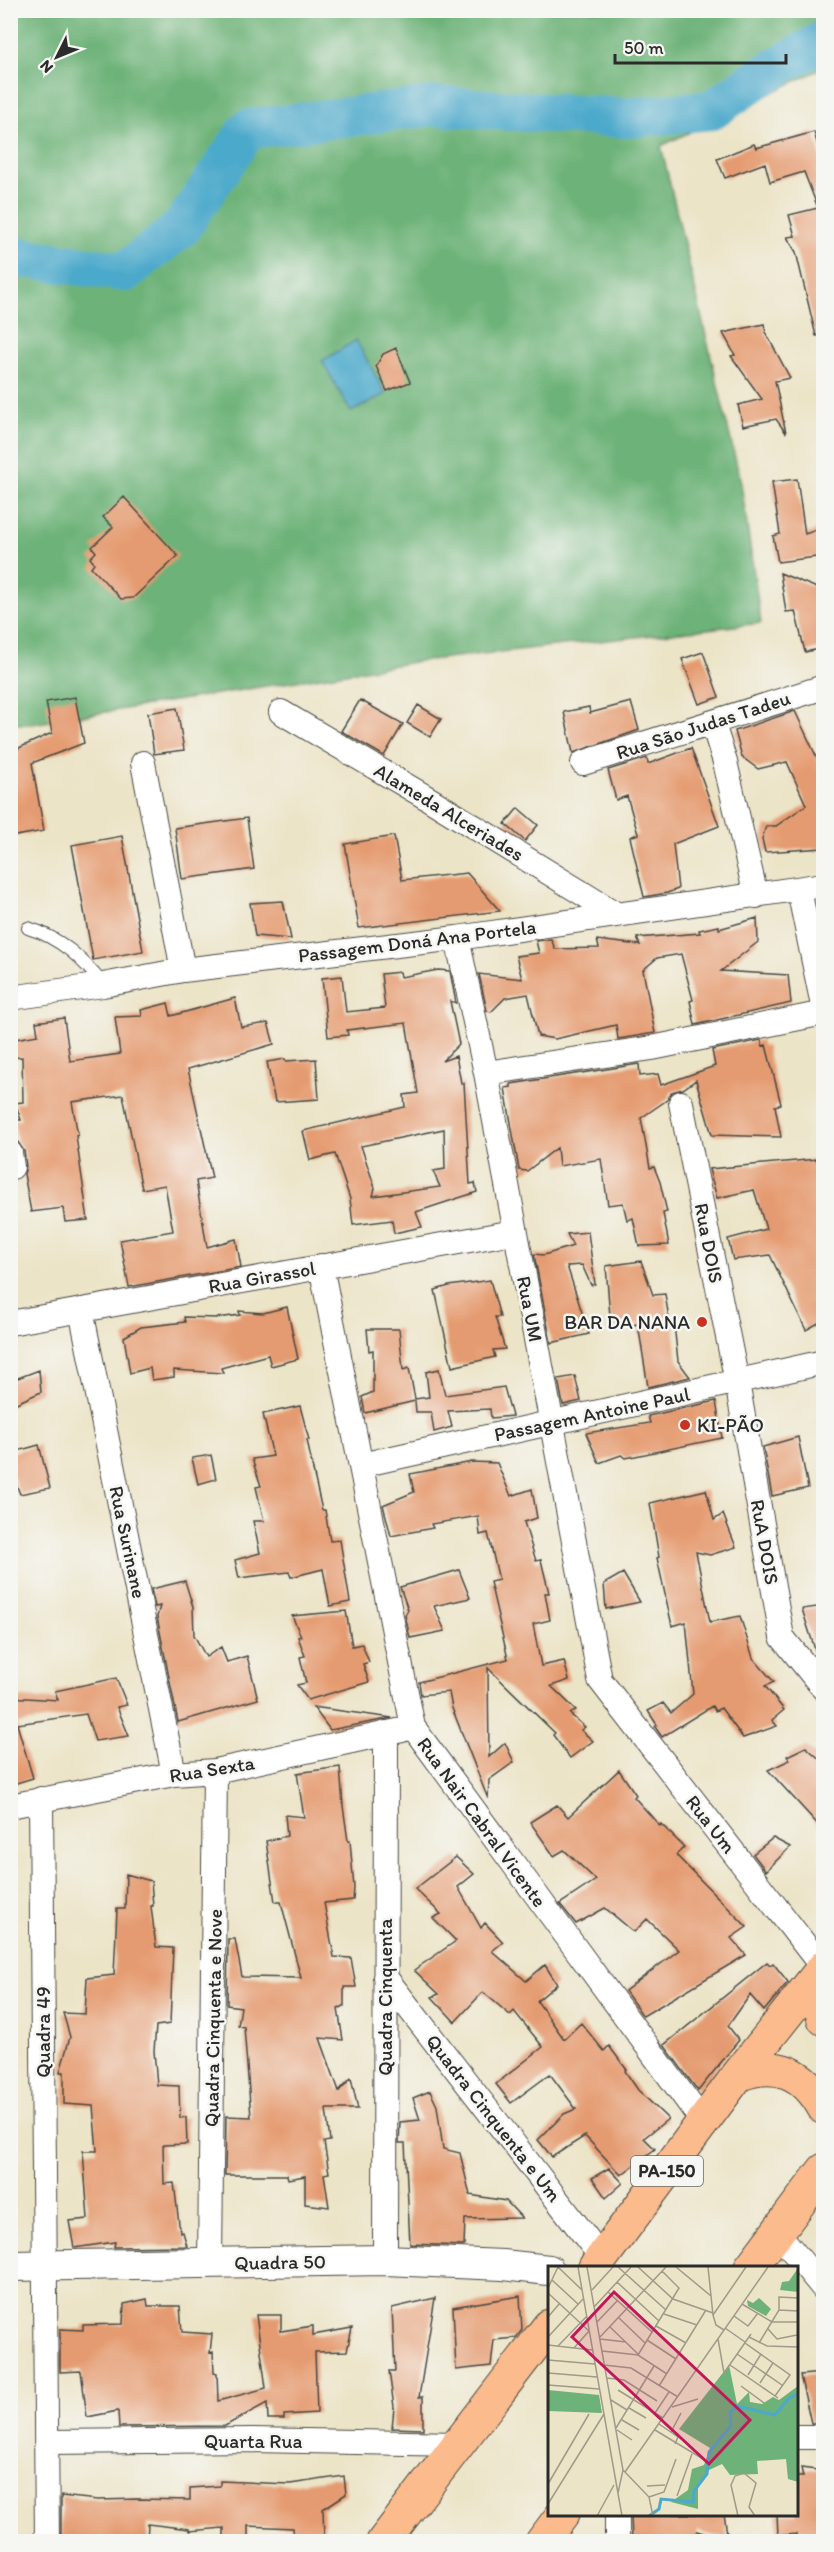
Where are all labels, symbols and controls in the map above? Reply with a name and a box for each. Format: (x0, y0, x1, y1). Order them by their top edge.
north arrow (27, 27, 87, 87)
scale bar (615, 27, 786, 65)
text: 50 m (624, 37, 664, 59)
text: N (36, 56, 57, 77)
street label: Rua São Judas Tadeu (613, 685, 793, 765)
street label: Alameda Alceriades (370, 758, 528, 866)
street label: Passagem Doná Ana Portela (297, 914, 538, 968)
street label: Rua DOIS (689, 1201, 729, 1285)
street label: Rua Girassol (207, 1256, 318, 1298)
street label: Rua UM (512, 1274, 548, 1344)
place label: BAR DA NANA (564, 1310, 690, 1334)
marker: BAR DA NANA (695, 1315, 709, 1329)
street label: Passagem Antoine Paul (492, 1381, 692, 1446)
place label: KI-PÃO (697, 1413, 764, 1437)
marker: KI-PÃO (678, 1418, 692, 1432)
street label: Rua Surinane (104, 1484, 152, 1600)
street label: RuA DOIS (746, 1497, 784, 1587)
street label: Rua Nair Cabral Vicente (412, 1732, 552, 1912)
street label: Rua Sexta (168, 1750, 257, 1788)
street label: Rua Um (681, 1790, 741, 1858)
street label: Quadra Cinquenta e Nove (199, 1909, 227, 2127)
street label: Quadra Cinquenta (373, 1918, 397, 2076)
street label: Quadra 49 (31, 1986, 55, 2078)
street label: Quadra Cinquenta e Um (421, 2029, 567, 2207)
road number: PA-150 (631, 2156, 703, 2186)
street label: Quadra 50 (234, 2249, 326, 2275)
inset map (548, 2266, 798, 2516)
street label: Quarta Rua (204, 2429, 302, 2453)

